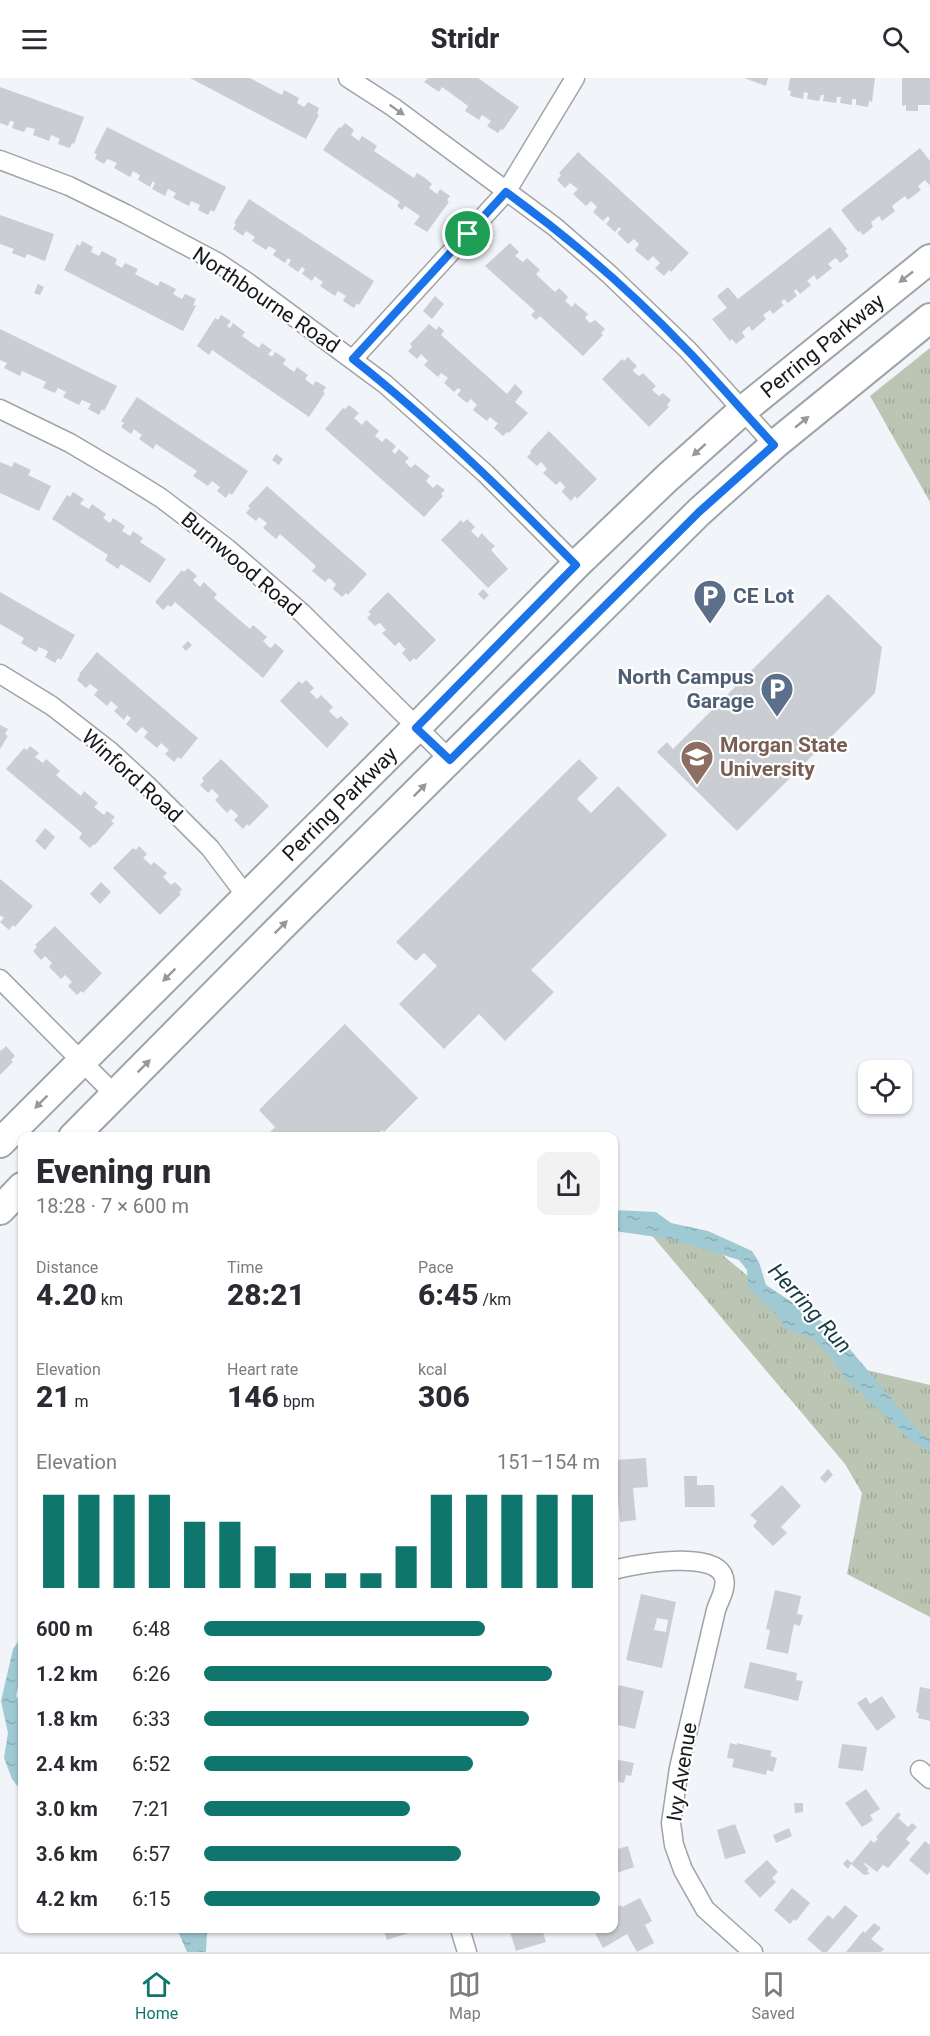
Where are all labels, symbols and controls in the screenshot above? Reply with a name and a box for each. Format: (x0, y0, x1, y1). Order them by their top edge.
icon: menu (18, 23, 51, 56)
text: Stridr (431, 23, 499, 55)
icon: search (879, 23, 912, 56)
one-way arrow (388, 104, 404, 116)
pin (442, 208, 493, 259)
icon: arrive (451, 217, 484, 250)
street label: Northbourne Road (188, 242, 344, 358)
one-way arrow (899, 271, 915, 283)
street label: Perring Parkway (756, 289, 889, 403)
one-way arrow (794, 416, 809, 429)
one-way arrow (692, 443, 707, 456)
street label: Burnwood Road (176, 507, 306, 621)
parking icon: CE Lot (692, 578, 728, 625)
place label: CE Lot (733, 584, 794, 608)
place label: North Campus Garage (618, 665, 754, 713)
parking icon: North Campus Garage (759, 671, 795, 718)
street label: Winford Road (77, 725, 187, 827)
place label: Morgan State University (720, 733, 848, 781)
school or university icon: Morgan State University (679, 739, 715, 786)
street label: Perring Parkway (278, 742, 402, 866)
one-way arrow (412, 784, 426, 798)
one-way arrow (273, 921, 287, 935)
one-way arrow (162, 967, 176, 982)
one-way arrow (136, 1059, 150, 1073)
map controls (858, 1060, 912, 1114)
button: locate (858, 1060, 912, 1114)
one-way arrow (35, 1095, 49, 1109)
text: Evening run (36, 1152, 211, 1191)
button: share (537, 1152, 600, 1215)
text: 18:28 · 7 × 600 m (36, 1194, 189, 1218)
text: Distance (36, 1258, 98, 1277)
text: Time (227, 1258, 263, 1277)
text: Pace (418, 1258, 454, 1277)
water label: Herring Run (763, 1258, 857, 1358)
text: 4.20 (36, 1277, 97, 1312)
text: 28:21 (227, 1277, 305, 1312)
text: 6:45 (418, 1277, 479, 1312)
text: km (97, 1290, 123, 1309)
text: /km (479, 1290, 511, 1309)
text: Elevation (36, 1360, 101, 1379)
text: Heart rate (227, 1360, 298, 1379)
text: kcal (418, 1360, 447, 1379)
text: 21 (36, 1379, 71, 1414)
text: 146 (227, 1379, 279, 1414)
text: 306 (418, 1379, 470, 1414)
text: m (71, 1392, 89, 1411)
text: bpm (279, 1392, 315, 1411)
text: Elevation (36, 1450, 117, 1474)
text: 151–154 m (497, 1450, 600, 1474)
text: 600 m (36, 1617, 93, 1641)
text: 6:48 (132, 1617, 171, 1641)
text: 1.2 km (36, 1662, 98, 1686)
text: 6:26 (132, 1662, 171, 1686)
text: 1.8 km (36, 1707, 98, 1731)
text: 6:33 (132, 1707, 171, 1731)
street label: Ivy Avenue (662, 1721, 702, 1823)
text: 2.4 km (36, 1752, 98, 1776)
text: 6:52 (132, 1752, 171, 1776)
text: 3.0 km (36, 1797, 98, 1821)
text: 7:21 (132, 1797, 171, 1821)
text: 3.6 km (36, 1842, 98, 1866)
text: 6:57 (132, 1842, 171, 1866)
text: 4.2 km (36, 1887, 98, 1911)
text: 6:15 (132, 1887, 171, 1911)
tab: Home (135, 1968, 178, 2023)
tab: Map (448, 1968, 481, 2023)
tab: Saved (752, 1968, 795, 2023)

